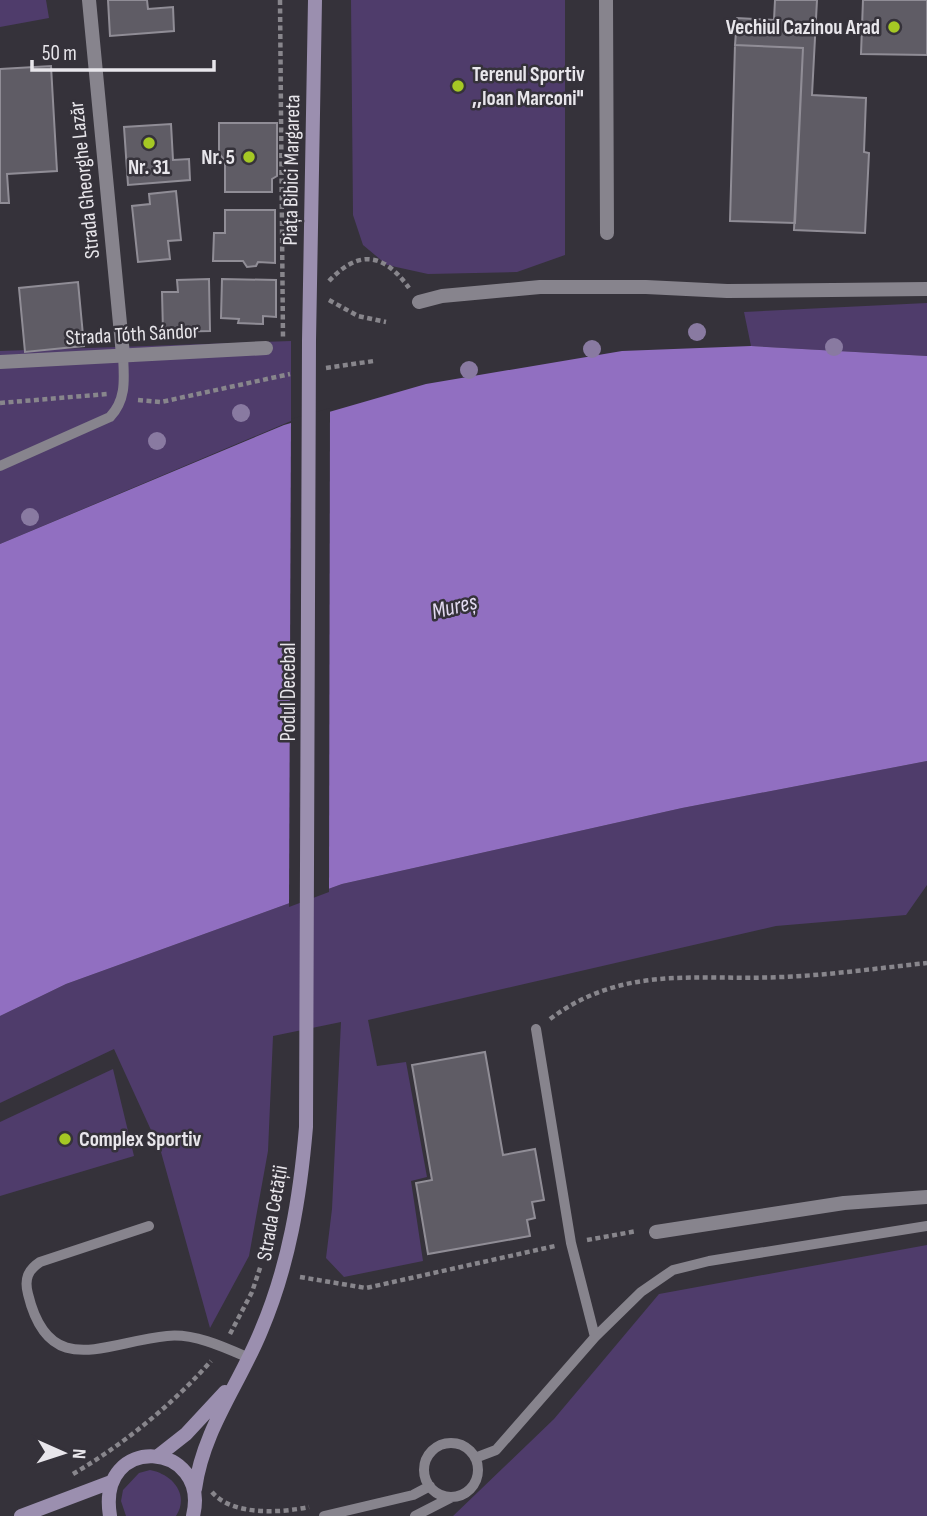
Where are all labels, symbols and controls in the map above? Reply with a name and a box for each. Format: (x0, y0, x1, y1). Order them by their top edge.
place label: Vechiul Cazinou Arad (726, 15, 880, 40)
marker: Vechiul Cazinou Arad (886, 19, 902, 35)
scale bar (32, 28, 214, 72)
text: 50 m (42, 41, 77, 66)
place label: Terenul Sportiv ,,Ioan Marconi" (472, 62, 585, 111)
marker: Terenul Sportiv ,,Ioan Marconi" (450, 78, 466, 94)
street label: Piața Bibici Margareta (278, 94, 305, 246)
street label: Strada Gheorghe Lazăr (64, 100, 105, 260)
marker: Nr. 31 (141, 135, 157, 151)
place label: Nr. 5 (201, 145, 235, 170)
marker: Nr. 5 (241, 149, 257, 165)
place label: Nr. 31 (128, 155, 170, 180)
street label: Strada Tóth Sándor (65, 319, 199, 350)
water label: Mureș (429, 588, 480, 626)
street label: Podul Decebal (276, 643, 301, 741)
place label: Complex Sportiv (79, 1127, 202, 1152)
marker: Complex Sportiv (57, 1131, 73, 1147)
street label: Strada Cetății (252, 1163, 293, 1263)
north arrow (28, 1418, 98, 1488)
text: N (67, 1448, 90, 1459)

